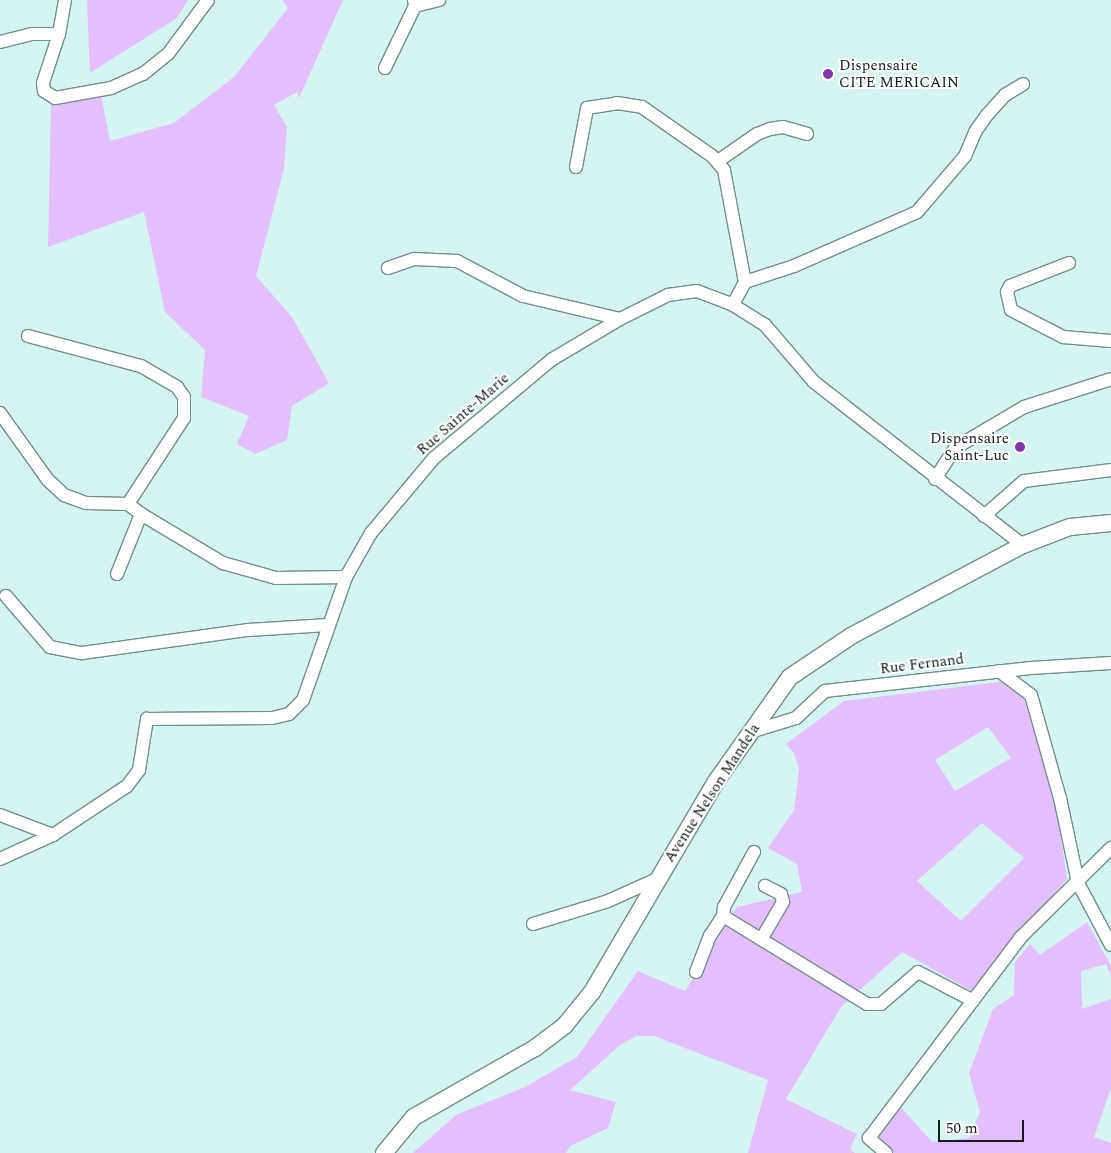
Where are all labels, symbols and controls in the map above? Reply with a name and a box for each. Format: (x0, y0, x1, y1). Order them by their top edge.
place label: Dispensaire CITE MERICAIN (839, 56, 959, 91)
marker: Dispensaire CITE MERICAIN (821, 67, 835, 81)
street label: Rue Sainte-Marie (413, 369, 513, 459)
place label: Dispensaire Saint-Luc (930, 429, 1009, 464)
marker: Dispensaire Saint-Luc (1013, 440, 1027, 454)
street label: Rue Fernand (879, 650, 965, 678)
street label: Avenue Nelson Mandela (660, 720, 764, 866)
scale bar (941, 1110, 1027, 1142)
text: 50 m (946, 1117, 978, 1140)

